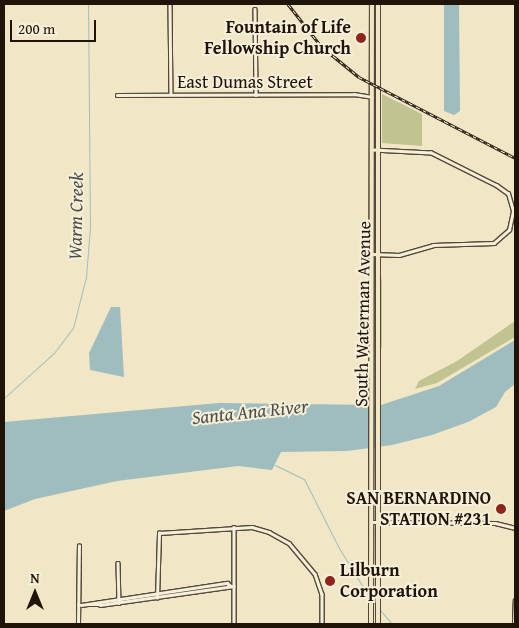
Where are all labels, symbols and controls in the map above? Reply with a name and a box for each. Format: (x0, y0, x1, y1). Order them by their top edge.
scale bar (12, 10, 99, 42)
place label: Fountain of Life Fellowship Church (204, 17, 351, 59)
text: 200 m (18, 18, 55, 39)
marker: Fountain of Life Fellowship Church (355, 32, 367, 44)
street label: East Dumas Street (177, 71, 313, 93)
water label: Warm Creek (64, 172, 88, 260)
street label: South Waterman Avenue (351, 221, 375, 407)
water label: Santa Ana River (191, 395, 309, 429)
place label: SAN BERNARDINO STATION #231 (346, 488, 491, 530)
marker: SAN BERNARDINO STATION #231 (495, 503, 507, 515)
place label: Lilburn Corporation (340, 560, 438, 602)
north arrow (10, 568, 60, 618)
text: N (30, 568, 40, 588)
marker: Lilburn Corporation (324, 575, 336, 587)

